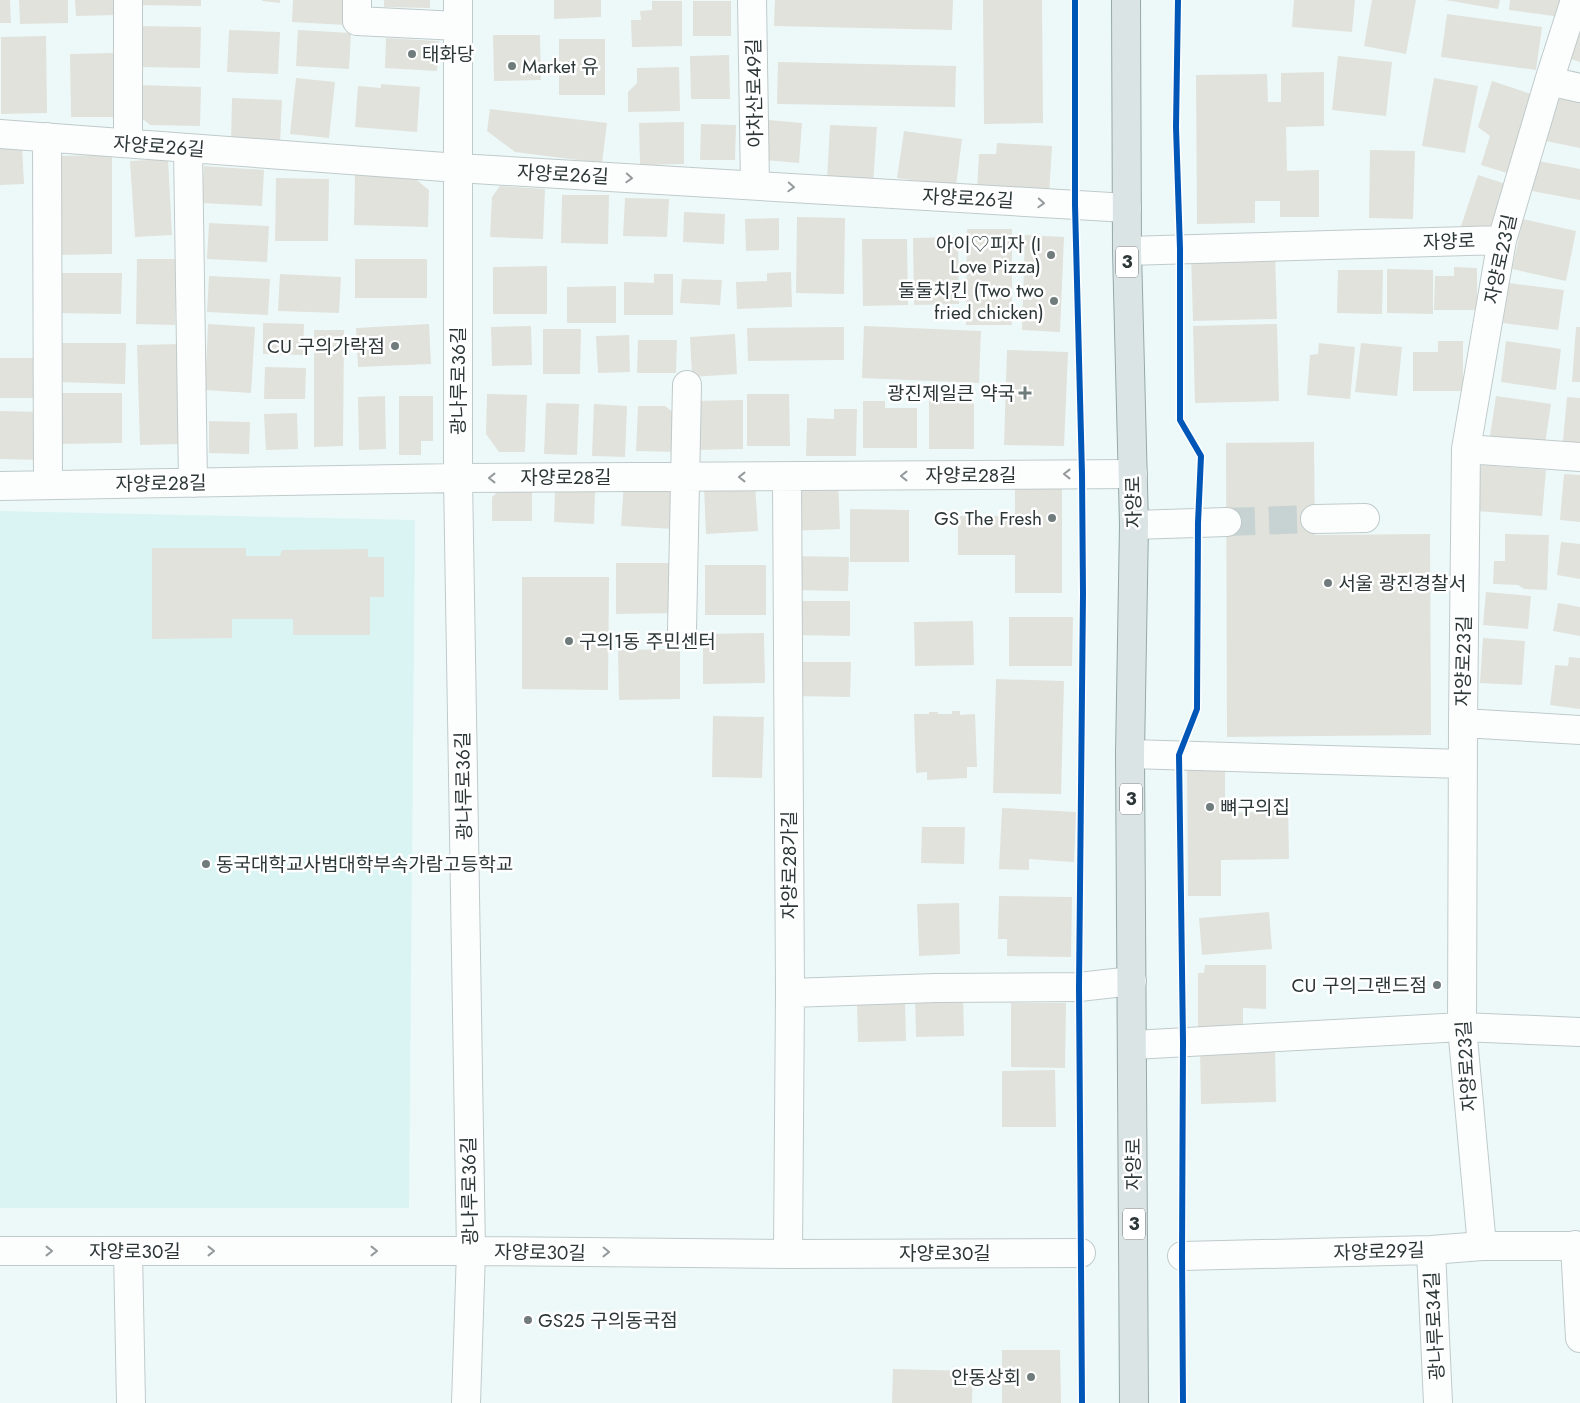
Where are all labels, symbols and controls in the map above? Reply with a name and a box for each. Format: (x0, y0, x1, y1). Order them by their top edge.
street label: 아차산로49길 (740, 38, 769, 148)
place label: 태화당 (422, 41, 474, 68)
marker: 태화당 (406, 48, 418, 60)
place label: Market 유 (522, 53, 599, 80)
marker: Market 유 (506, 60, 518, 72)
street label: 자양로26길 (112, 130, 206, 163)
street label: 자양로26길 (516, 159, 609, 190)
one-way arrow (625, 173, 633, 184)
one-way arrow (788, 182, 796, 193)
street label: 자양로26길 (921, 183, 1014, 214)
one-way arrow (1037, 197, 1045, 208)
street label: 자양로23길 (1478, 212, 1523, 306)
street label: 자양로 (1422, 227, 1476, 256)
place label: 아이♡피자 (I Love Pizza) (936, 231, 1041, 280)
road number: 3 (1116, 246, 1138, 278)
marker: 아이♡피자 (I Love Pizza) (1045, 249, 1057, 261)
place label: 둘둘치킨 (Two two fried chicken) (898, 277, 1044, 326)
marker: 둘둘치킨 (Two two fried chicken) (1048, 295, 1060, 307)
street label: 광나루로36길 (445, 327, 472, 435)
place label: CU 구의가락점 (267, 333, 385, 360)
marker: CU 구의가락점 (389, 340, 401, 352)
place label: 광진제일큰 약국 (887, 380, 1015, 407)
marker: 광진제일큰 약국 (1019, 387, 1031, 399)
street label: 자양로28길 (925, 462, 1017, 489)
street label: 자양로28길 (520, 464, 612, 491)
street label: 자양로28길 (115, 469, 207, 498)
one-way arrow (1062, 469, 1070, 479)
one-way arrow (900, 470, 908, 481)
one-way arrow (737, 472, 745, 482)
one-way arrow (487, 473, 495, 483)
street label: 자양로 (1120, 476, 1147, 528)
place label: GS The Fresh (934, 505, 1042, 532)
marker: GS The Fresh (1046, 512, 1058, 524)
place label: 서울 광진경찰서 (1338, 570, 1466, 597)
marker: 서울 광진경찰서 (1322, 577, 1334, 589)
street label: 자양로23길 (1449, 615, 1478, 707)
place label: 구의1동 주민센터 (579, 628, 716, 655)
marker: 구의1동 주민센터 (563, 635, 575, 647)
street label: 광나루로36길 (449, 731, 478, 841)
road number: 3 (1120, 784, 1142, 814)
place label: 뼈구의집 (1220, 794, 1290, 821)
marker: 뼈구의집 (1204, 801, 1216, 813)
street label: 자양로28가길 (776, 811, 803, 919)
place label: 동국대학교사범대학부속가람고등학교 (216, 851, 513, 878)
marker: 동국대학교사범대학부속가람고등학교 (200, 858, 212, 870)
place label: CU 구의그랜드점 (1292, 972, 1427, 999)
marker: CU 구의그랜드점 (1431, 979, 1443, 991)
street label: 자양로23길 (1450, 1020, 1483, 1112)
street label: 광나루로36길 (455, 1136, 484, 1246)
street label: 자양로 (1120, 1138, 1147, 1190)
road number: 3 (1123, 1208, 1145, 1240)
street label: 자양로29길 (1333, 1236, 1425, 1267)
street label: 자양로30길 (89, 1238, 181, 1265)
street label: 자양로30길 (494, 1238, 586, 1267)
street label: 자양로30길 (899, 1240, 991, 1267)
one-way arrow (45, 1246, 53, 1256)
one-way arrow (208, 1246, 215, 1256)
one-way arrow (370, 1246, 378, 1256)
one-way arrow (602, 1247, 610, 1257)
street label: 광나루로34길 (1418, 1271, 1451, 1381)
place label: GS25 구의동국점 (538, 1307, 678, 1334)
marker: GS25 구의동국점 (522, 1314, 534, 1326)
place label: 안동상회 (951, 1364, 1021, 1391)
marker: 안동상회 (1025, 1371, 1037, 1383)

